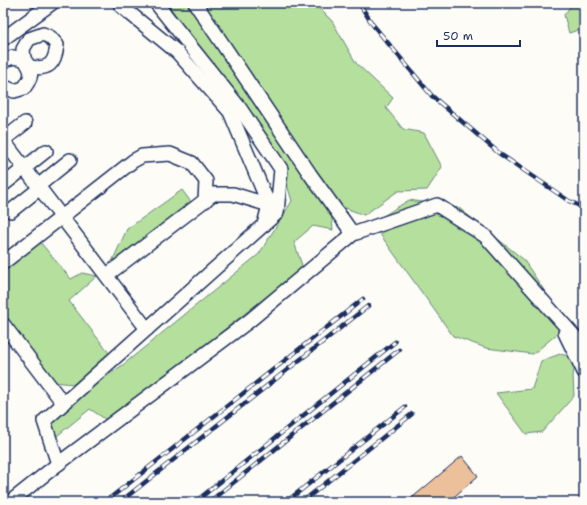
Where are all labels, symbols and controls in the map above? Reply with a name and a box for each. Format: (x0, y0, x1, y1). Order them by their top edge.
scale bar (437, 22, 520, 48)
text: 50 m (443, 28, 473, 44)

